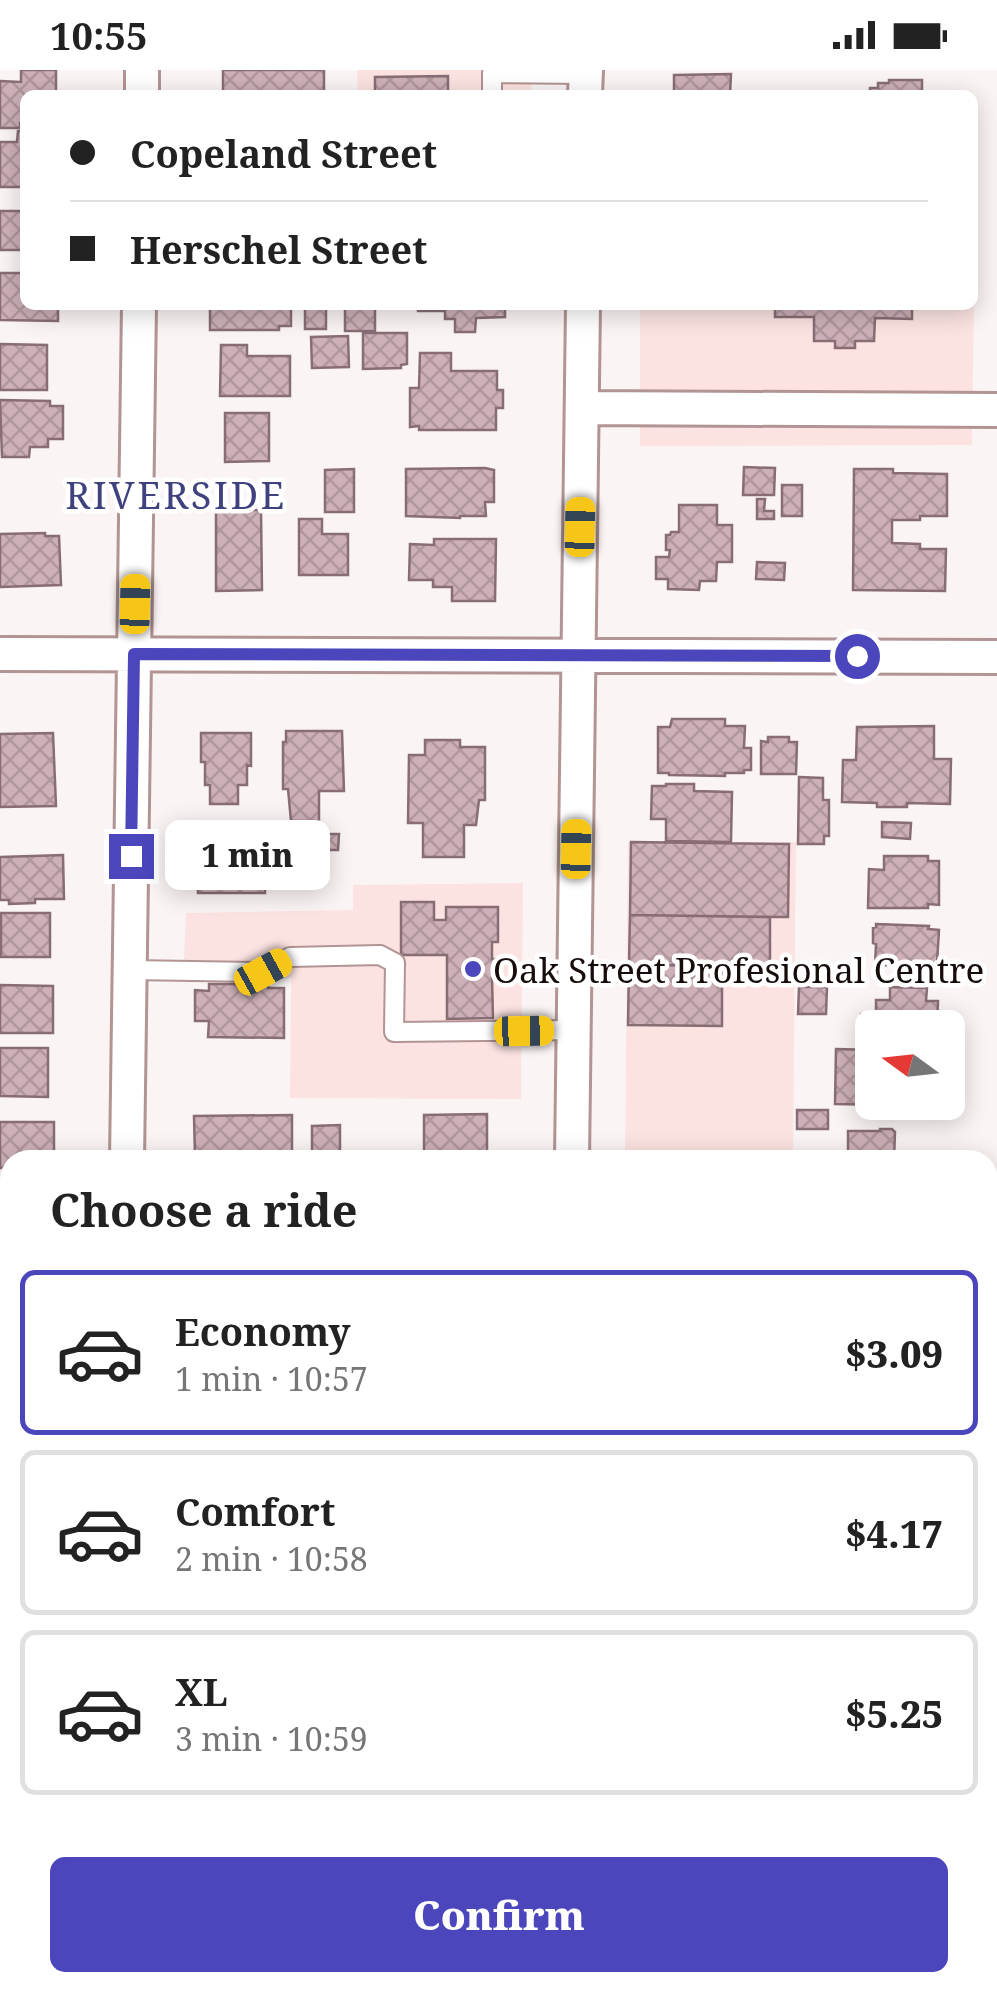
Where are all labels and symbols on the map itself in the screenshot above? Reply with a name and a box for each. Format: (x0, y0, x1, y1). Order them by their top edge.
district label: RIVERSIDE (65, 468, 287, 520)
car (564, 497, 596, 557)
car (119, 574, 151, 634)
route start (835, 634, 880, 679)
car (560, 819, 592, 879)
callout: 1 min (166, 821, 331, 891)
route end (109, 834, 154, 879)
car (229, 944, 297, 1000)
place label: Oak Street Profesional Centre (493, 946, 984, 993)
marker: Oak Street Profesional Centre (462, 958, 484, 980)
north arrow (855, 1010, 965, 1120)
car (494, 1015, 554, 1047)

